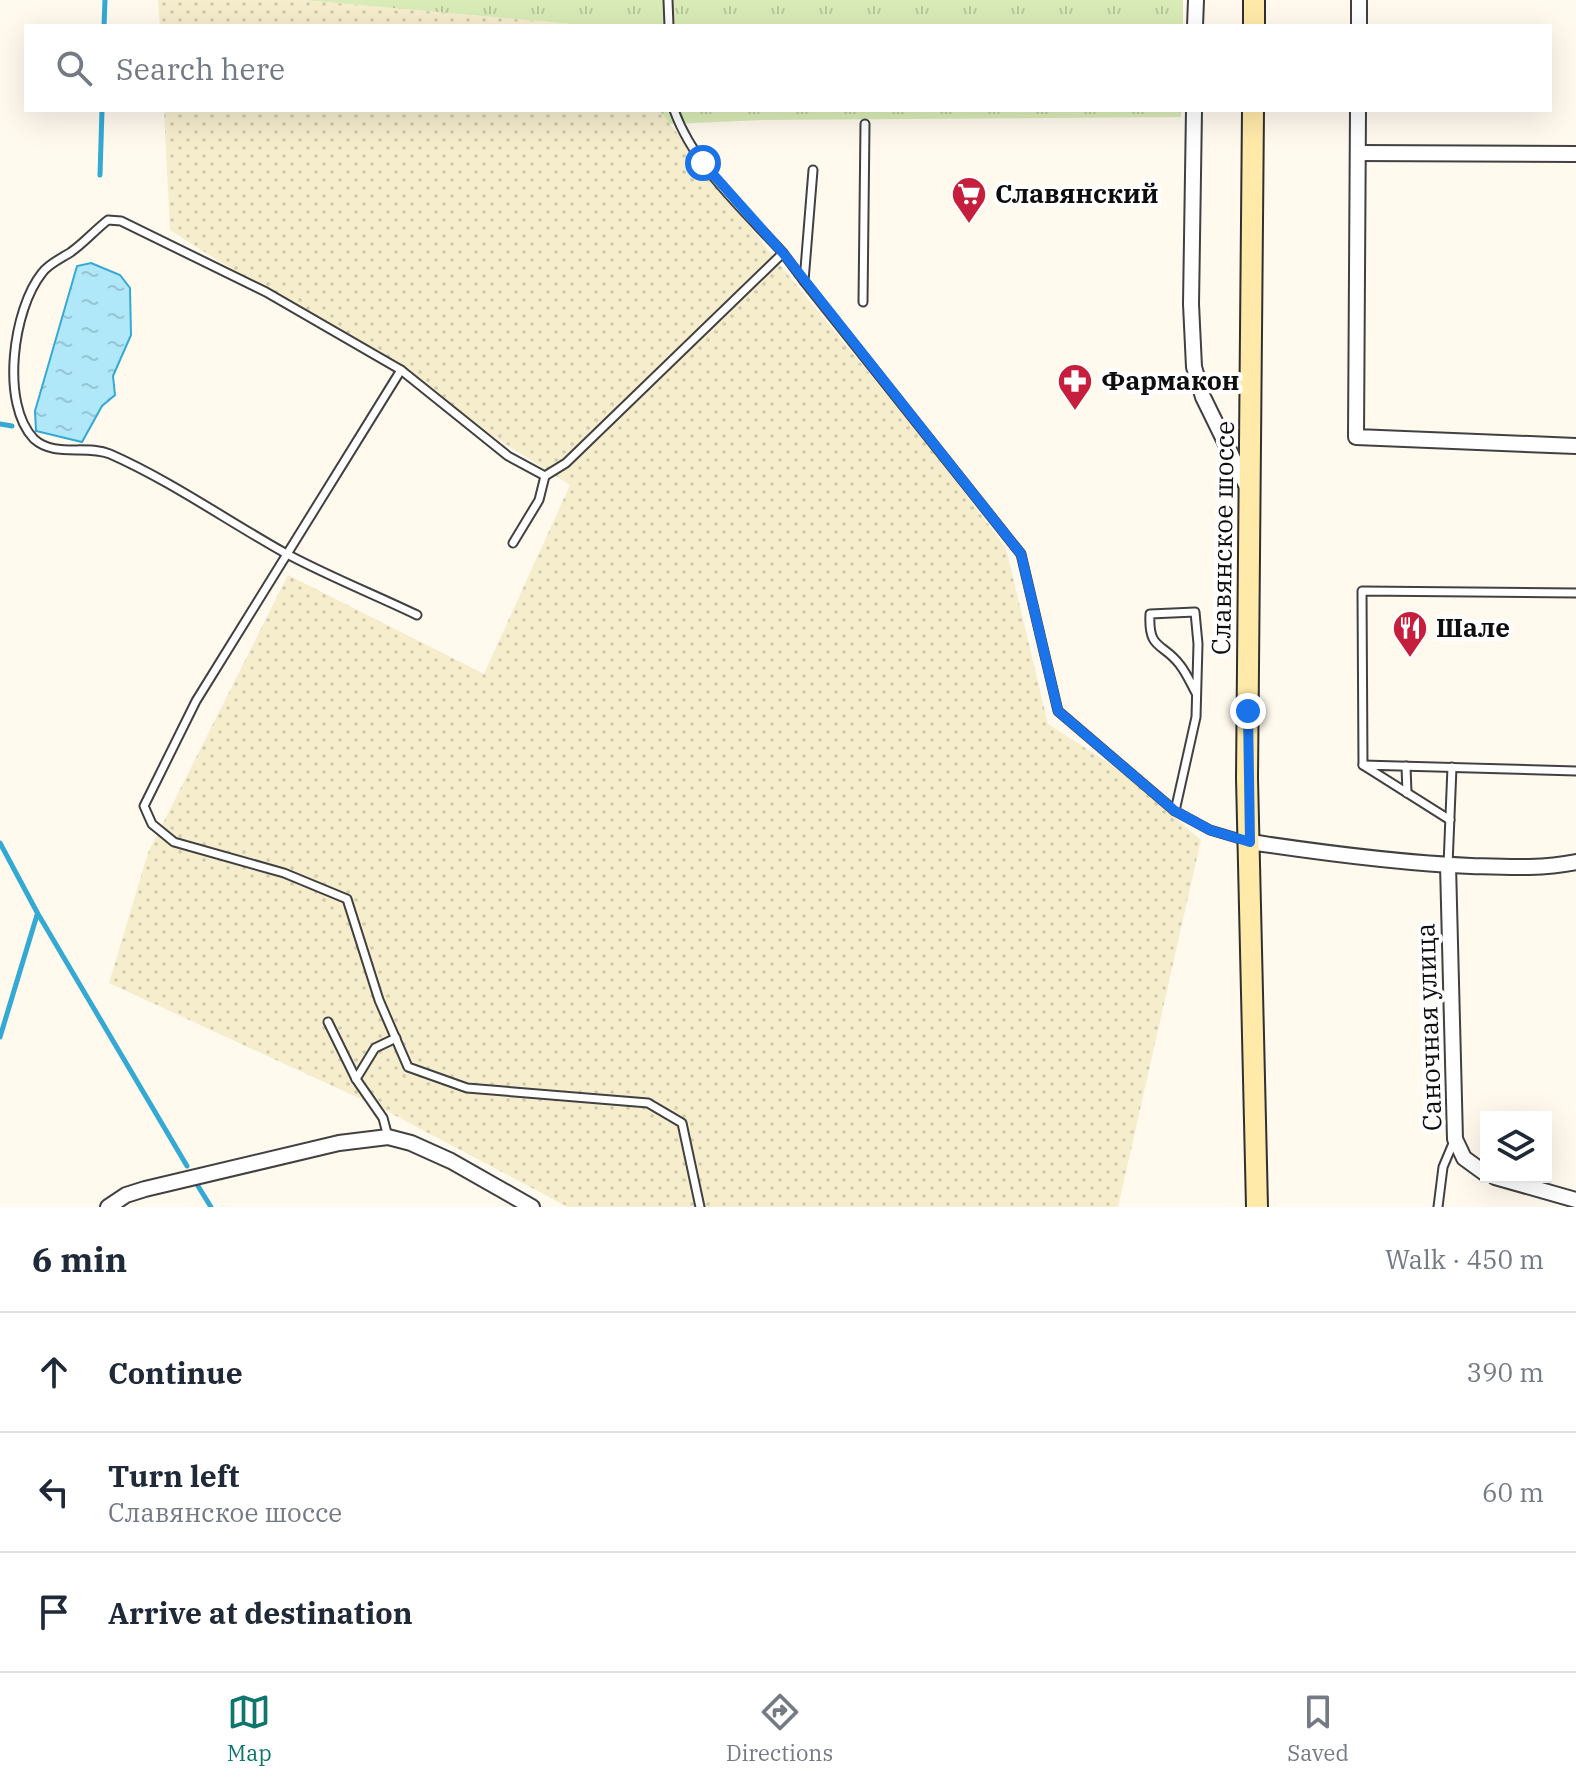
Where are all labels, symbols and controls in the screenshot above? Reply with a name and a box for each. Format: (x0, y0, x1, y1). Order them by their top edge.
search box (24, 24, 1552, 112)
icon: search (52, 46, 96, 90)
text: Search here (116, 49, 285, 88)
route start (685, 145, 721, 181)
supermarket icon: Славянский (950, 175, 988, 225)
place label: Славянский (995, 176, 1159, 210)
pharmacy icon: Фармакон (1056, 362, 1094, 412)
place label: Фармакон (1101, 363, 1239, 397)
street label: Славянское шоссе (1203, 421, 1241, 655)
restaurant icon: Шале (1391, 609, 1429, 659)
place label: Шале (1436, 610, 1510, 644)
route end (1230, 693, 1266, 729)
street label: Саночная улица (1407, 922, 1449, 1132)
map controls (1480, 1111, 1552, 1183)
button: layers (1480, 1111, 1552, 1183)
text: 6 min (32, 1237, 127, 1281)
text: Walk · 450 m (1385, 1242, 1544, 1276)
icon: ahead (32, 1350, 76, 1394)
text: Continue (108, 1353, 243, 1392)
text: 390 m (1466, 1355, 1544, 1389)
text: Turn left (108, 1456, 240, 1495)
icon: left (32, 1470, 76, 1514)
text: 60 m (1482, 1475, 1544, 1509)
text: Славянское шоссе (108, 1495, 342, 1529)
icon: arrive (32, 1590, 76, 1634)
text: Arrive at destination (108, 1593, 413, 1632)
tab: Map (227, 1690, 272, 1767)
tab: Directions (726, 1690, 833, 1767)
tab: Saved (1287, 1690, 1349, 1767)

